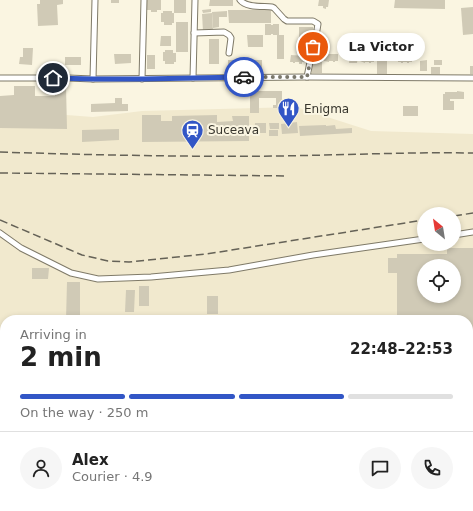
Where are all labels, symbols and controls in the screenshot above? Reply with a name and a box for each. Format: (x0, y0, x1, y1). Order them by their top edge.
pin (296, 30, 330, 64)
callout: La Victor (337, 33, 425, 61)
icon: bag (302, 36, 324, 58)
text: La Victor (348, 39, 414, 54)
courier (224, 57, 264, 97)
pin (36, 61, 70, 95)
icon: car (233, 66, 255, 88)
icon: home (42, 67, 64, 89)
restaurant icon: Enigma (275, 96, 301, 129)
place label: Enigma (304, 102, 349, 116)
station icon: Suceava (180, 117, 206, 150)
place label: Suceava (208, 123, 259, 137)
north arrow (417, 207, 461, 251)
map controls (417, 207, 461, 303)
button: locate (417, 259, 461, 303)
text: Arriving in (20, 327, 87, 342)
text: 22:48–22:53 (350, 340, 453, 358)
text: 2 min (20, 342, 102, 372)
text: On the way · 250 m (20, 405, 148, 420)
button: person (20, 447, 62, 489)
button: chat (359, 447, 401, 489)
button: phone (411, 447, 453, 489)
text: Alex (72, 451, 109, 469)
text: Courier · 4.9 (72, 469, 153, 484)

